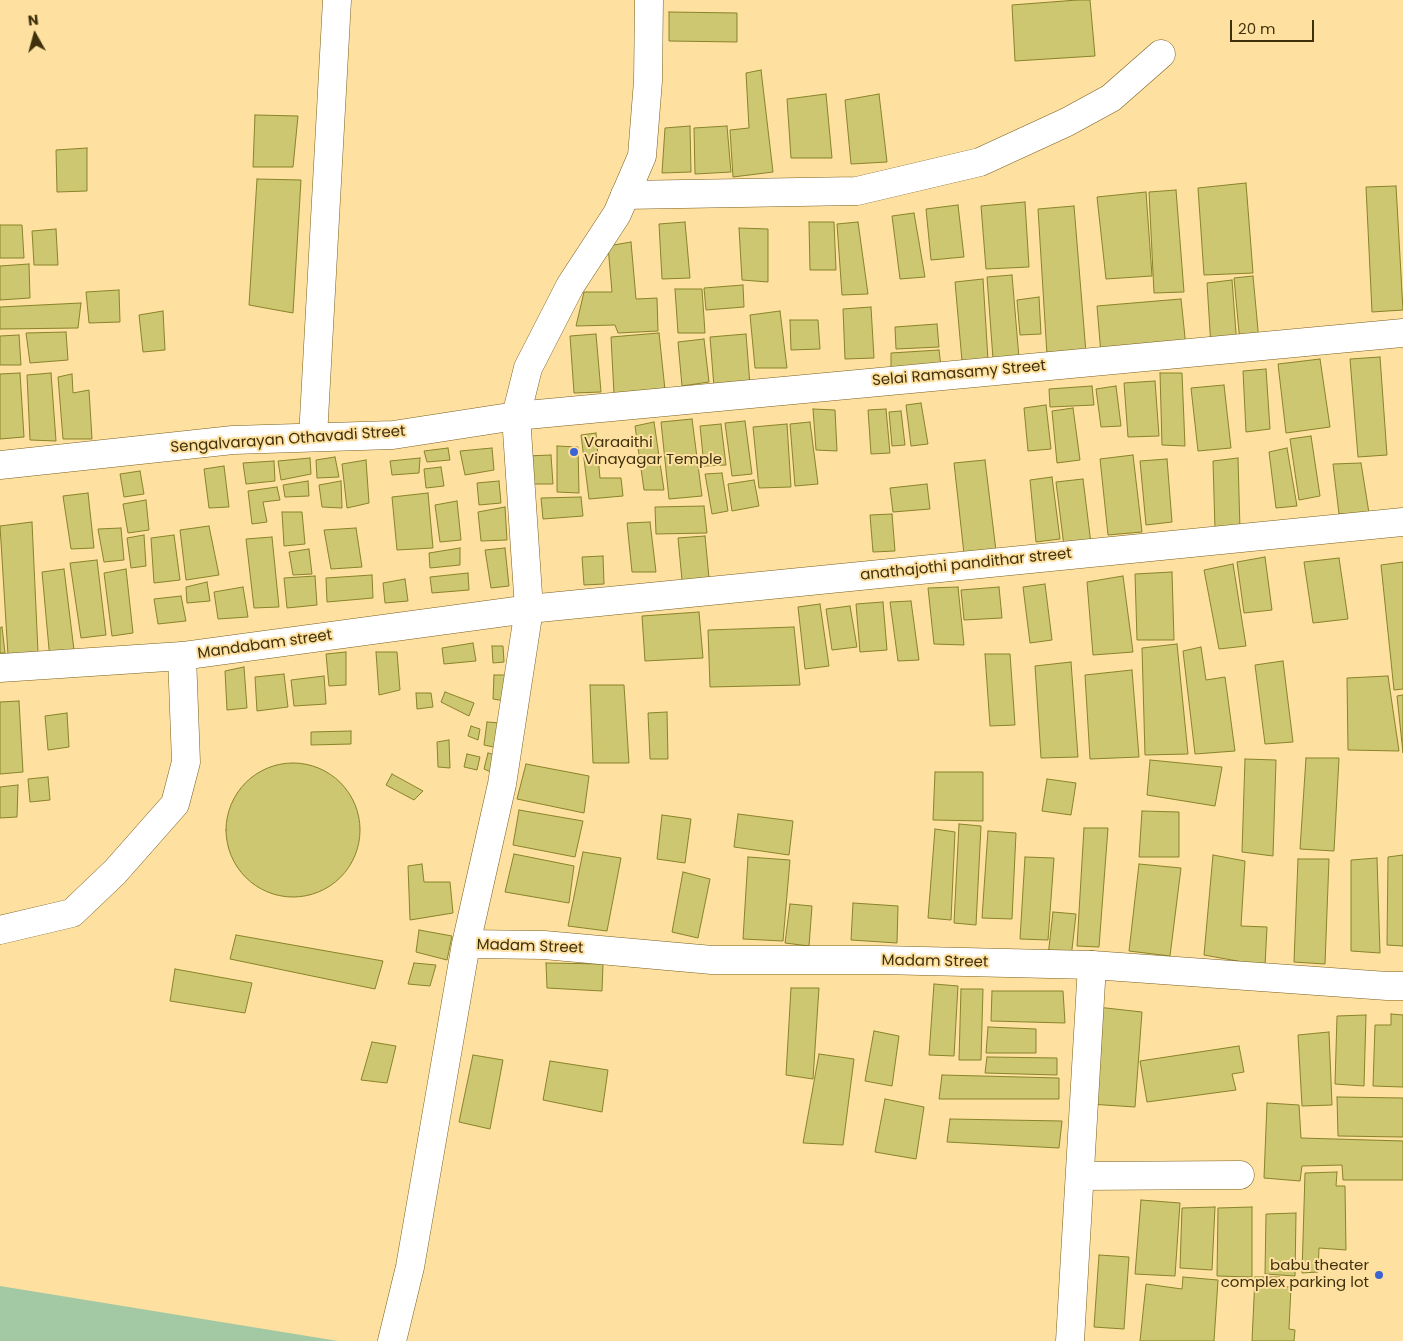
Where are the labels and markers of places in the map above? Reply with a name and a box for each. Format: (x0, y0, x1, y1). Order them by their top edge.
place label: Varaaithi Vinayagar Temple (584, 434, 722, 469)
marker: Varaaithi Vinayagar Temple (568, 446, 580, 458)
place label: babu theater complex parking lot (1221, 1257, 1369, 1292)
marker: babu theater complex parking lot (1373, 1269, 1385, 1281)

